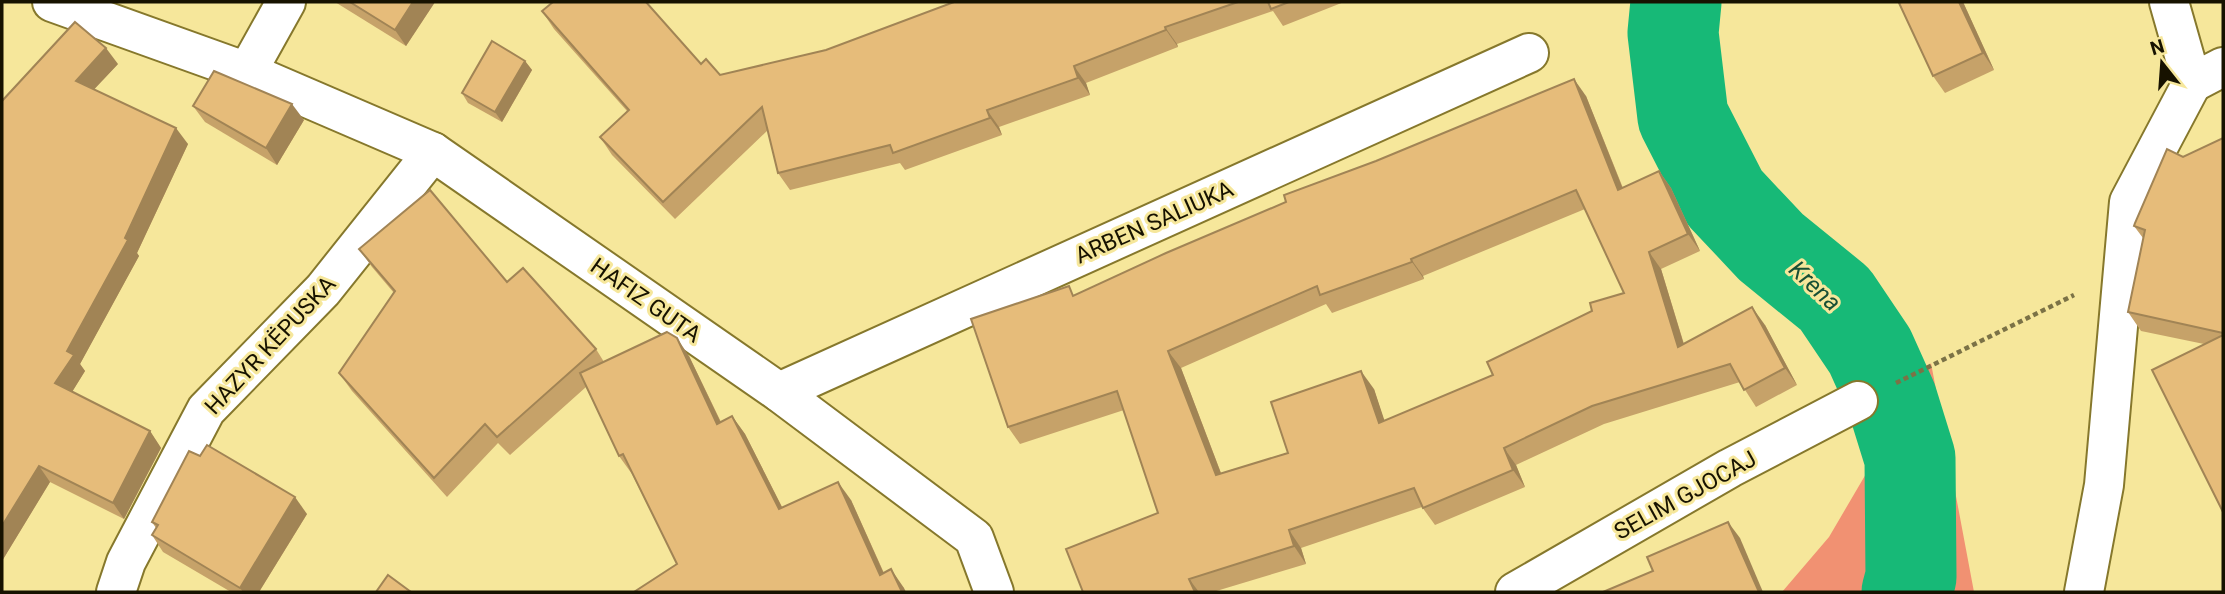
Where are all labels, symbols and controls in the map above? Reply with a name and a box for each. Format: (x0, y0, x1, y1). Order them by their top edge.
north arrow (2127, 28, 2197, 98)
text: N (2147, 34, 2167, 60)
street label: ARBEN SALIUKA (1071, 175, 1238, 269)
street label: HAFIZ GUTA (585, 252, 706, 348)
water label: Krena (1783, 255, 1847, 317)
street label: HAZYR KËPUSKA (199, 271, 341, 420)
street label: SELIM GJOCAJ (1610, 445, 1761, 546)

